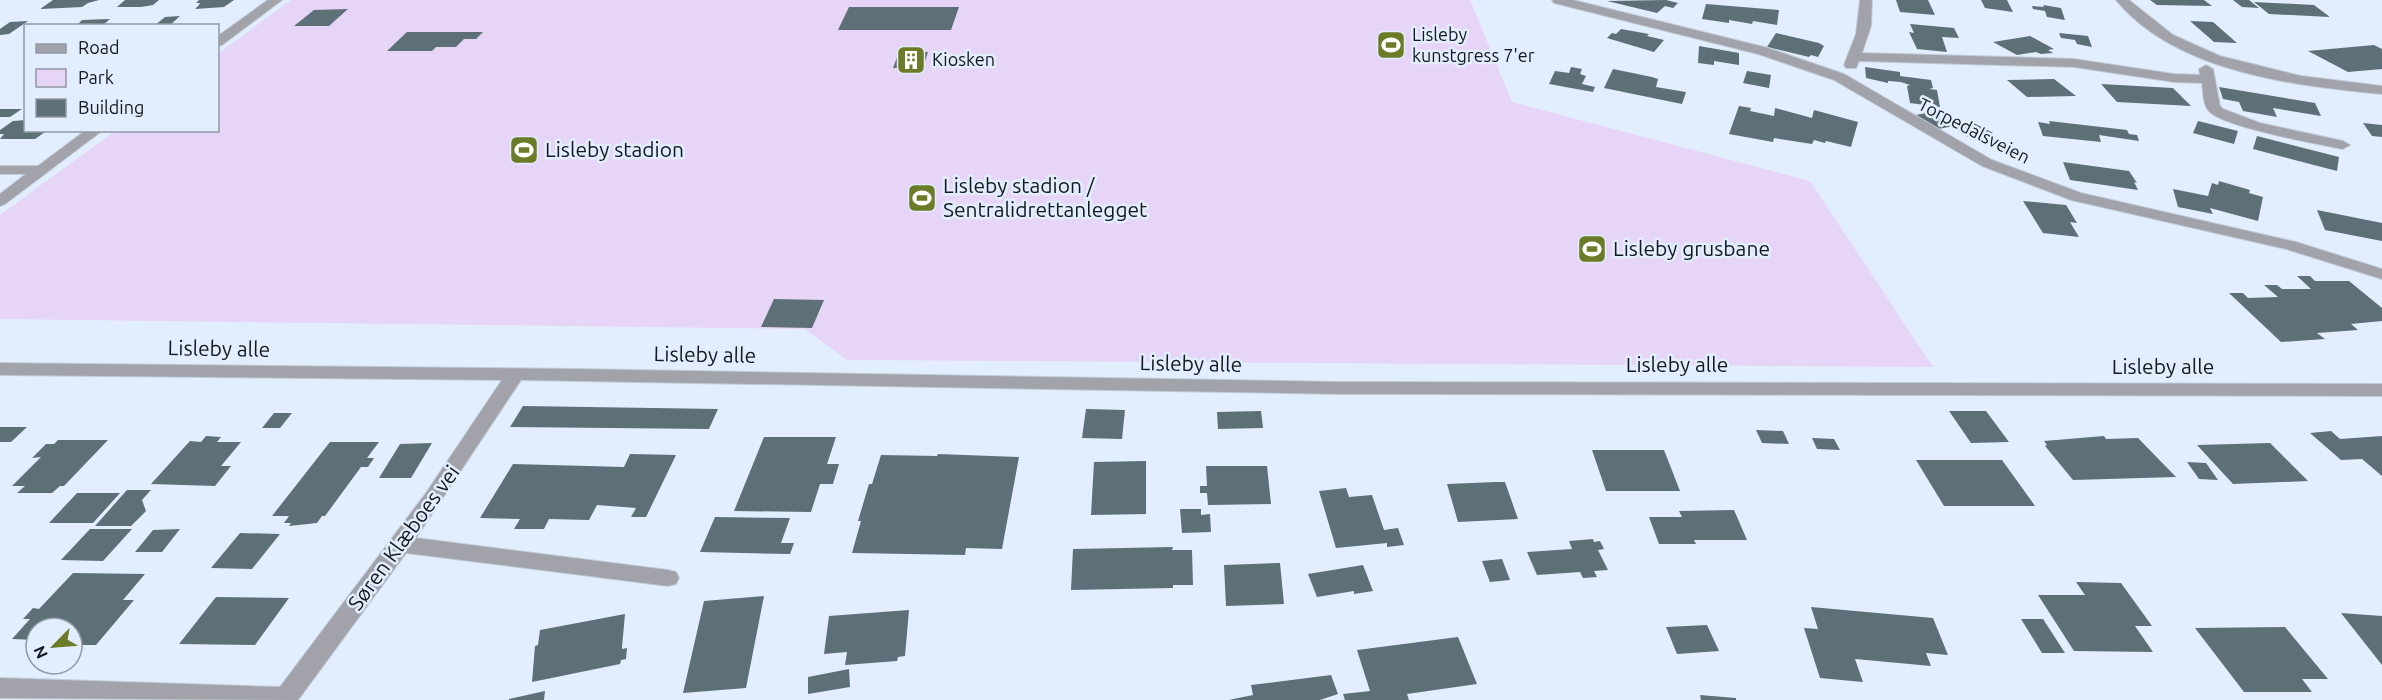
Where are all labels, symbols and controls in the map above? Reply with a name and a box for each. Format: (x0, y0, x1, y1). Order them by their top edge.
legend (24, 24, 219, 132)
place label: Lisleby kunstgress 7'er (1412, 24, 1535, 65)
sports icon: Lisleby kunstgress 7'er (1375, 29, 1407, 61)
text: Road (78, 37, 120, 57)
building icon: Kiosken (895, 44, 927, 76)
place label: Kiosken (932, 49, 995, 69)
text: Park (78, 67, 114, 87)
street label: Torpedalsveien (1915, 93, 2034, 167)
text: Building (78, 97, 144, 117)
sports icon: Lisleby stadion (508, 134, 540, 166)
place label: Lisleby stadion (545, 137, 684, 161)
place label: Lisleby stadion / Sentralidrettanlegget (943, 173, 1147, 221)
sports icon: Lisleby stadion / Sentralidrettanlegget (906, 182, 938, 214)
sports icon: Lisleby grusbane (1576, 233, 1608, 265)
place label: Lisleby grusbane (1613, 236, 1770, 260)
street label: Lisleby alle (168, 335, 271, 361)
street label: Lisleby alle (654, 341, 757, 367)
street label: Lisleby alle (1140, 350, 1243, 376)
street label: Lisleby alle (1626, 352, 1728, 376)
street label: Lisleby alle (2112, 354, 2214, 378)
street label: Søren Klæboes vei (343, 460, 464, 614)
north arrow (24, 616, 84, 676)
text: N (30, 643, 51, 662)

